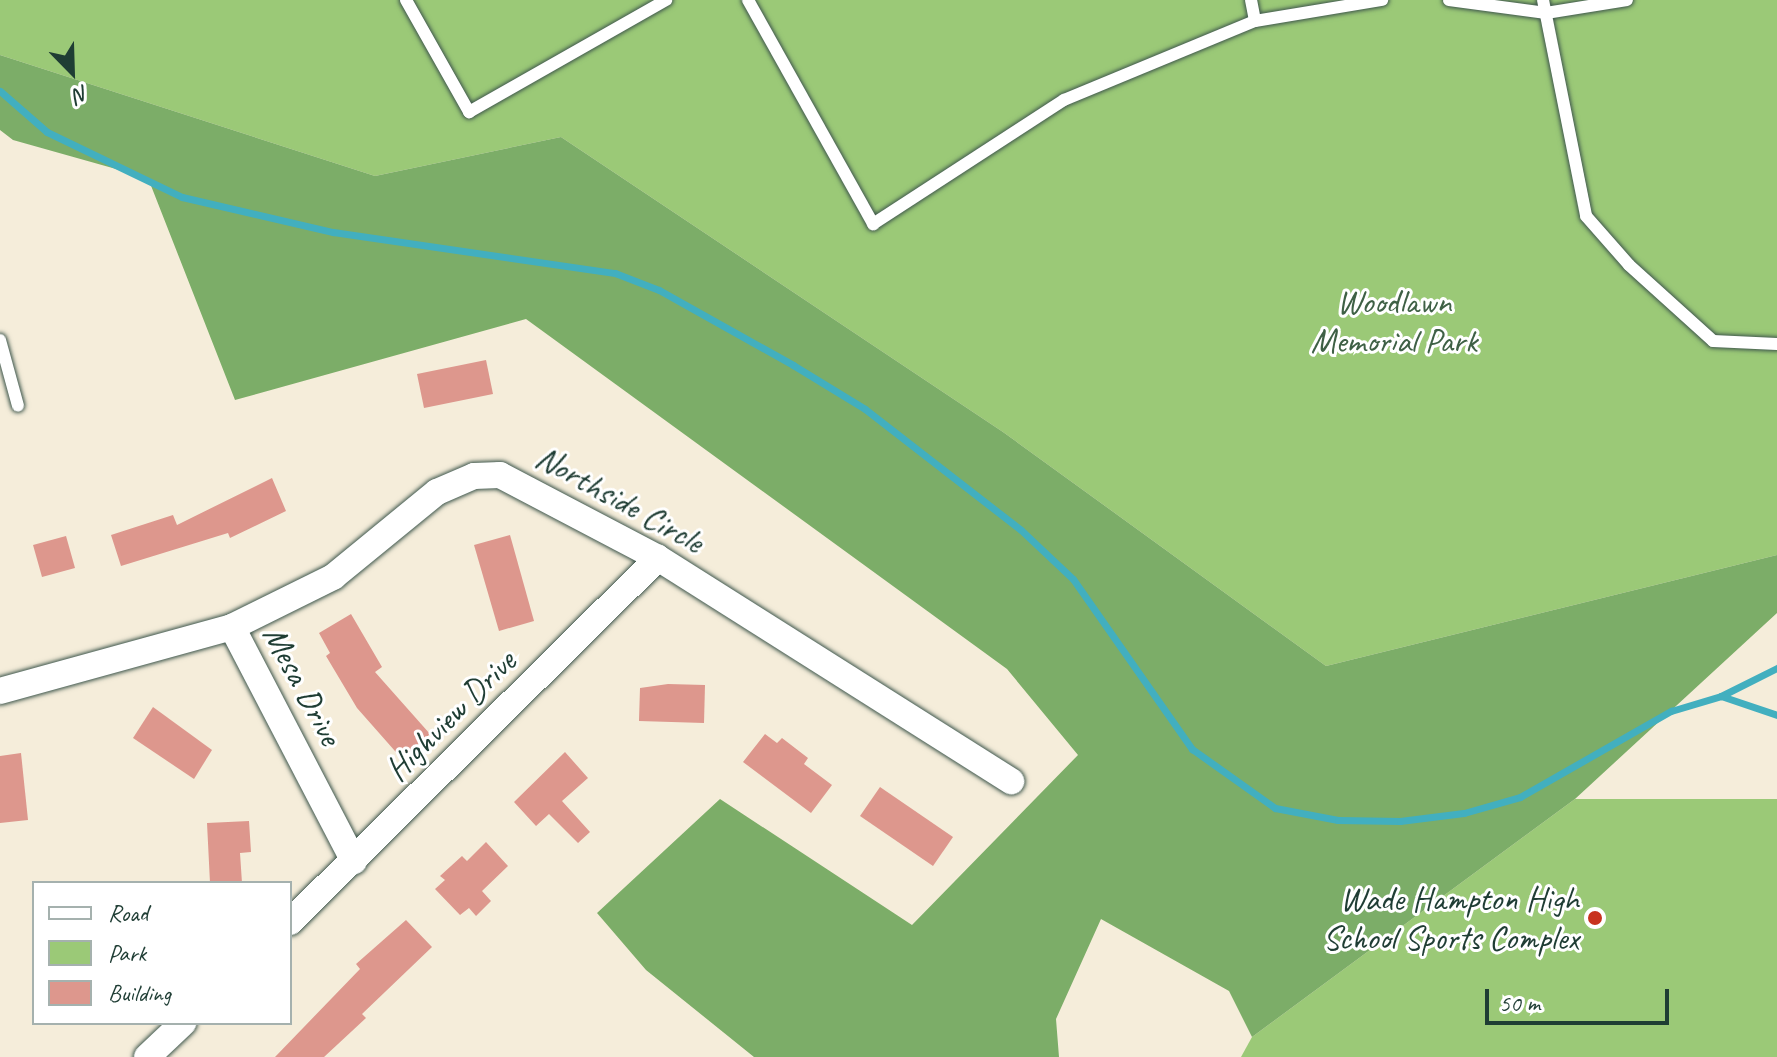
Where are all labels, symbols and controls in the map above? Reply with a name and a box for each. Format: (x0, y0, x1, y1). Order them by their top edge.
north arrow (32, 32, 112, 112)
text: N (70, 79, 93, 110)
park label: Woodlawn Memorial Park (1310, 281, 1478, 360)
street label: Northside Circle (529, 436, 711, 562)
street label: Mesa Drive (254, 618, 352, 752)
street label: Highview Drive (376, 641, 524, 789)
place label: Wade Hampton High School Sports Complex (1325, 878, 1579, 958)
legend (32, 881, 292, 1025)
text: Road (108, 898, 148, 928)
marker: Wade Hampton High School Sports Complex (1586, 909, 1604, 927)
text: Park (108, 938, 146, 968)
scale bar (1489, 973, 1673, 1023)
text: Building (108, 978, 171, 1008)
text: 50 m (1499, 988, 1540, 1018)

